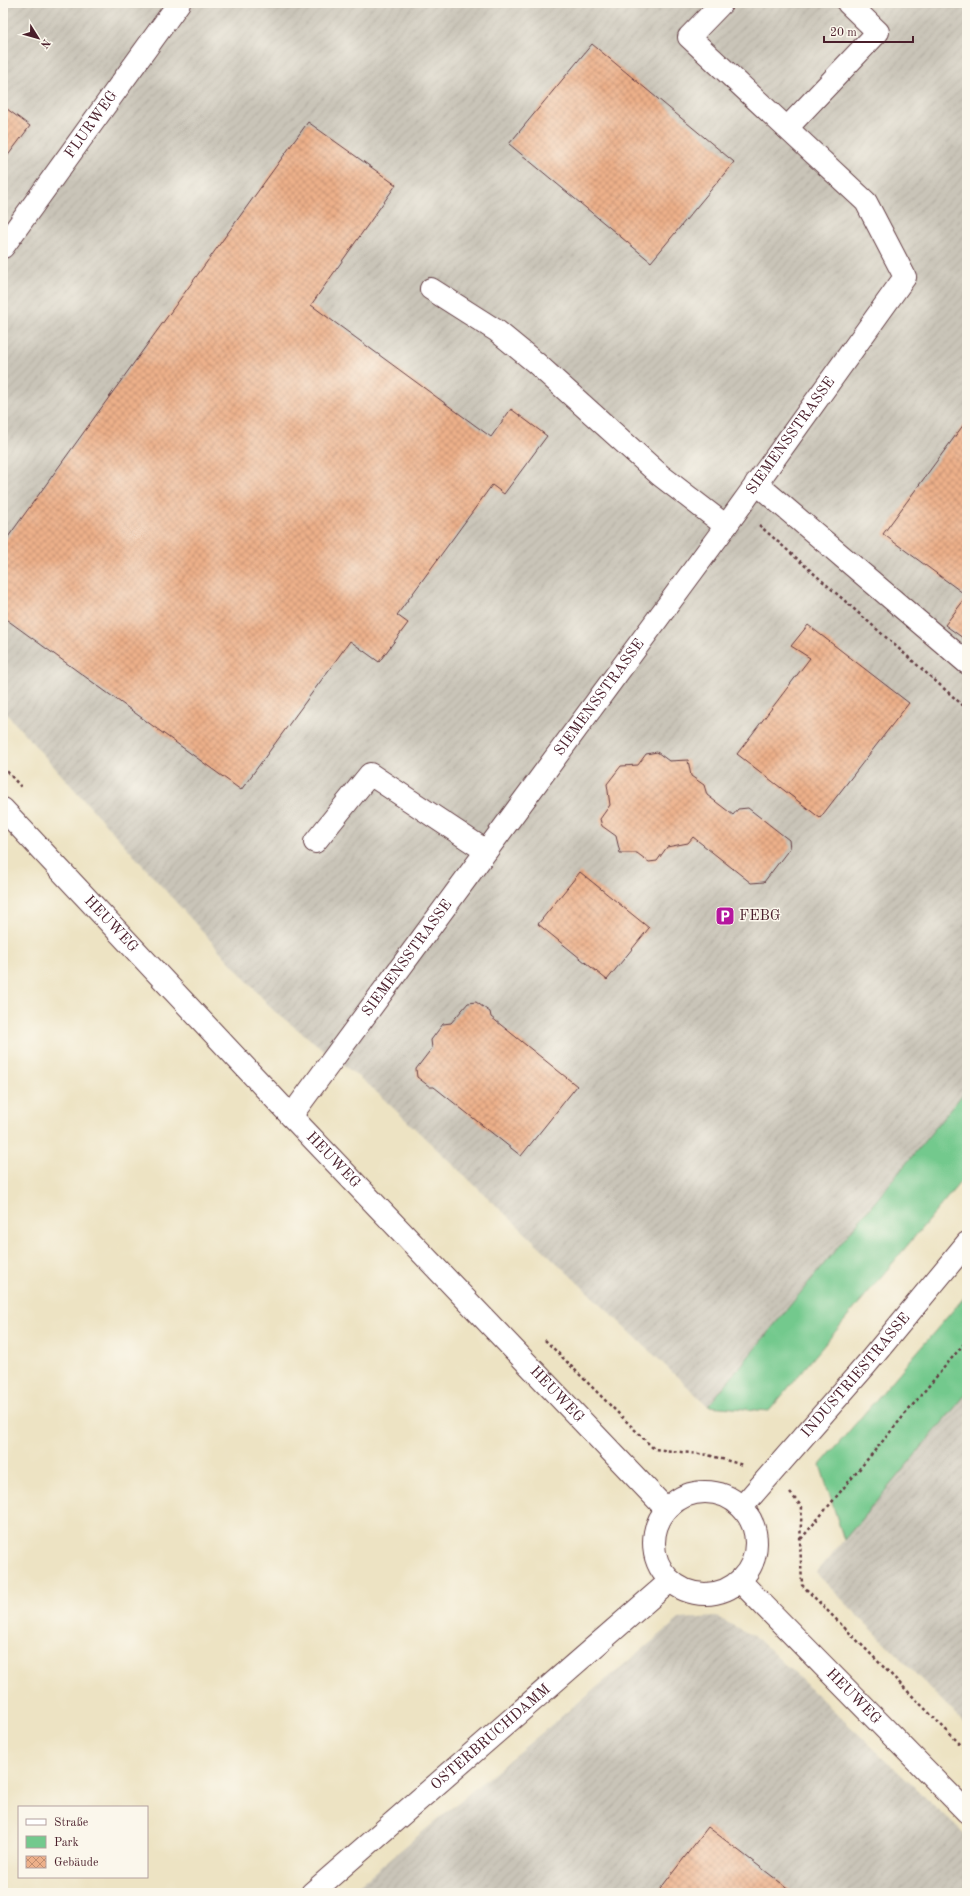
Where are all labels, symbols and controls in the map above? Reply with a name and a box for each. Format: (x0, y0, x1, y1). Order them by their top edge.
north arrow (18, 18, 58, 58)
scale bar (824, 18, 913, 44)
text: 20 m (830, 27, 857, 39)
text: N (38, 36, 52, 50)
street label: FLURWEG (62, 88, 121, 161)
street label: SIEMENSSTRASSE (744, 374, 838, 497)
street label: SIEMENSSTRASSE (552, 636, 647, 759)
street label: HEUWEG (81, 893, 141, 955)
street label: SIEMENSSTRASSE (360, 897, 455, 1019)
parking icon: FEBG (714, 905, 736, 927)
place label: FEBG (739, 909, 781, 924)
street label: HEUWEG (303, 1129, 363, 1191)
street label: INDUSTRIESTRASSE (799, 1310, 913, 1441)
street label: HEUWEG (527, 1364, 587, 1426)
street label: HEUWEG (823, 1666, 884, 1727)
street label: OSTERBRUCHDAMM (428, 1681, 553, 1793)
legend (18, 1806, 148, 1878)
text: Straße (54, 1817, 89, 1829)
text: Park (54, 1837, 79, 1849)
text: Gebäude (54, 1857, 99, 1869)

